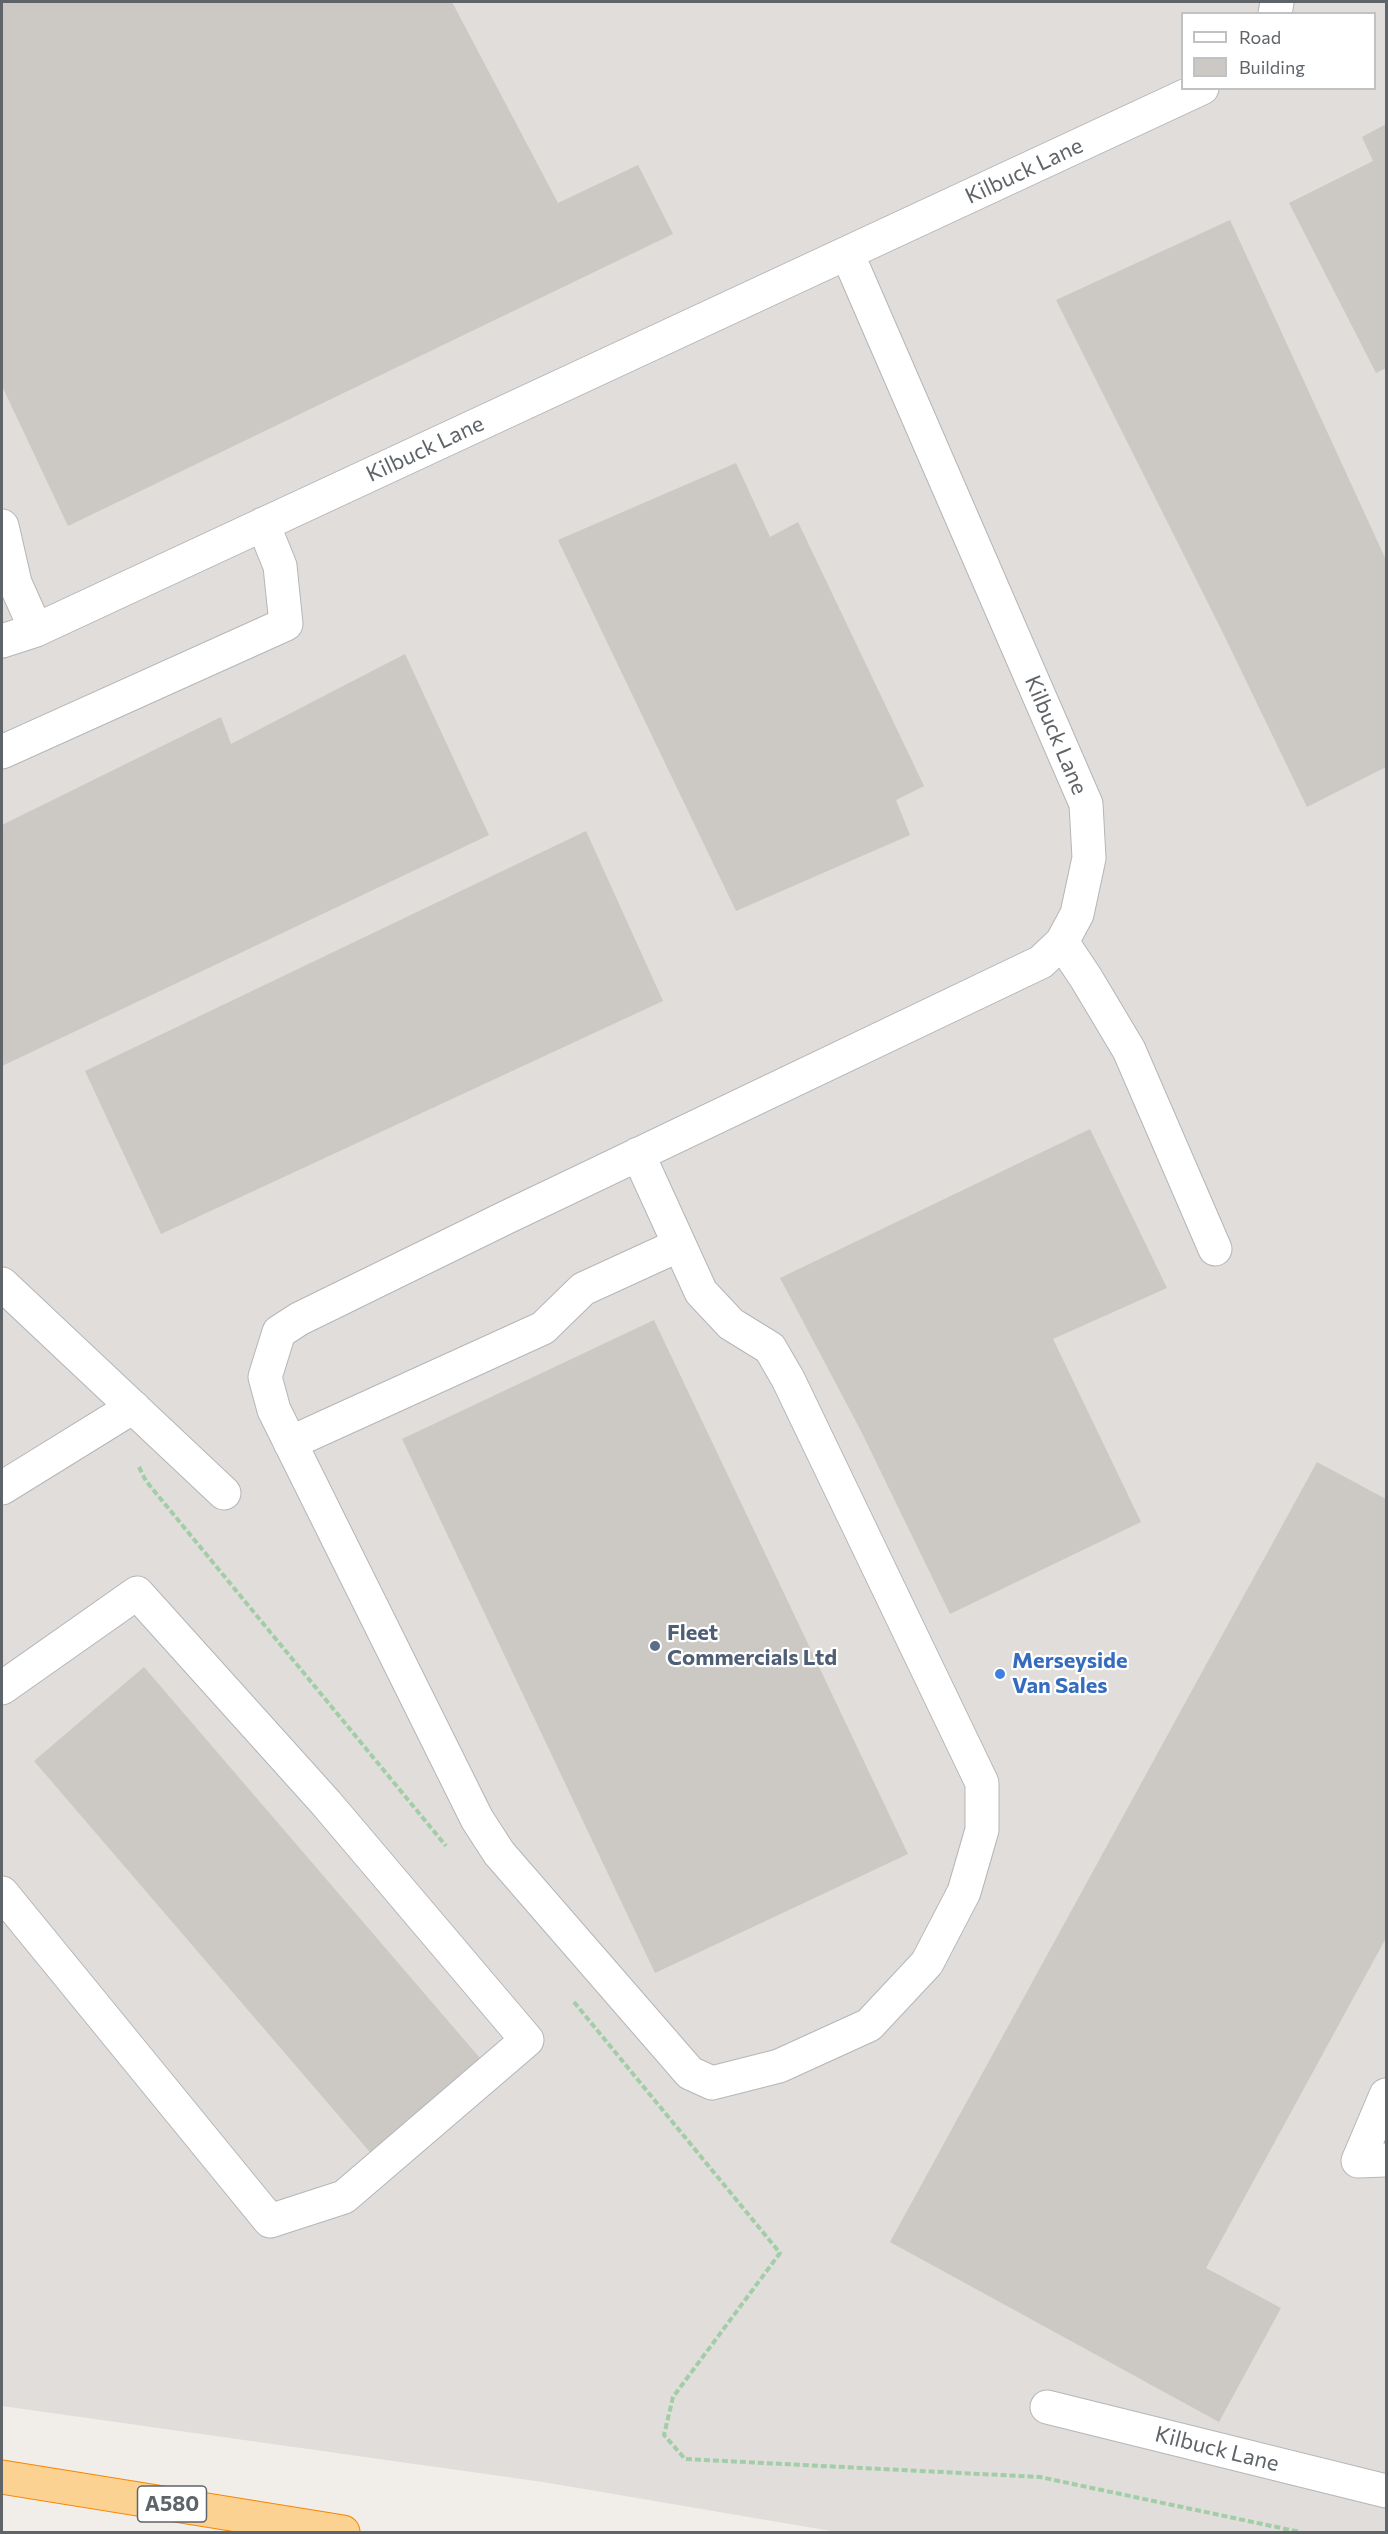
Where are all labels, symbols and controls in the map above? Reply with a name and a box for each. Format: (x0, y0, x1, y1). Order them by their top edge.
legend (1181, 12, 1376, 90)
text: Road (1239, 26, 1281, 48)
text: Building (1239, 56, 1305, 78)
street label: Kilbuck Lane (961, 132, 1087, 210)
street label: Kilbuck Lane (362, 410, 488, 488)
street label: Kilbuck Lane (1019, 672, 1093, 798)
place label: Fleet Commercials Ltd (667, 1620, 837, 1672)
marker: Fleet Commercials Ltd (648, 1639, 662, 1653)
place label: Merseyside Van Sales (1012, 1648, 1128, 1700)
marker: Merseyside Van Sales (993, 1667, 1007, 1681)
street label: Kilbuck Lane (1152, 2421, 1282, 2477)
road number: A580 (138, 2486, 207, 2522)

